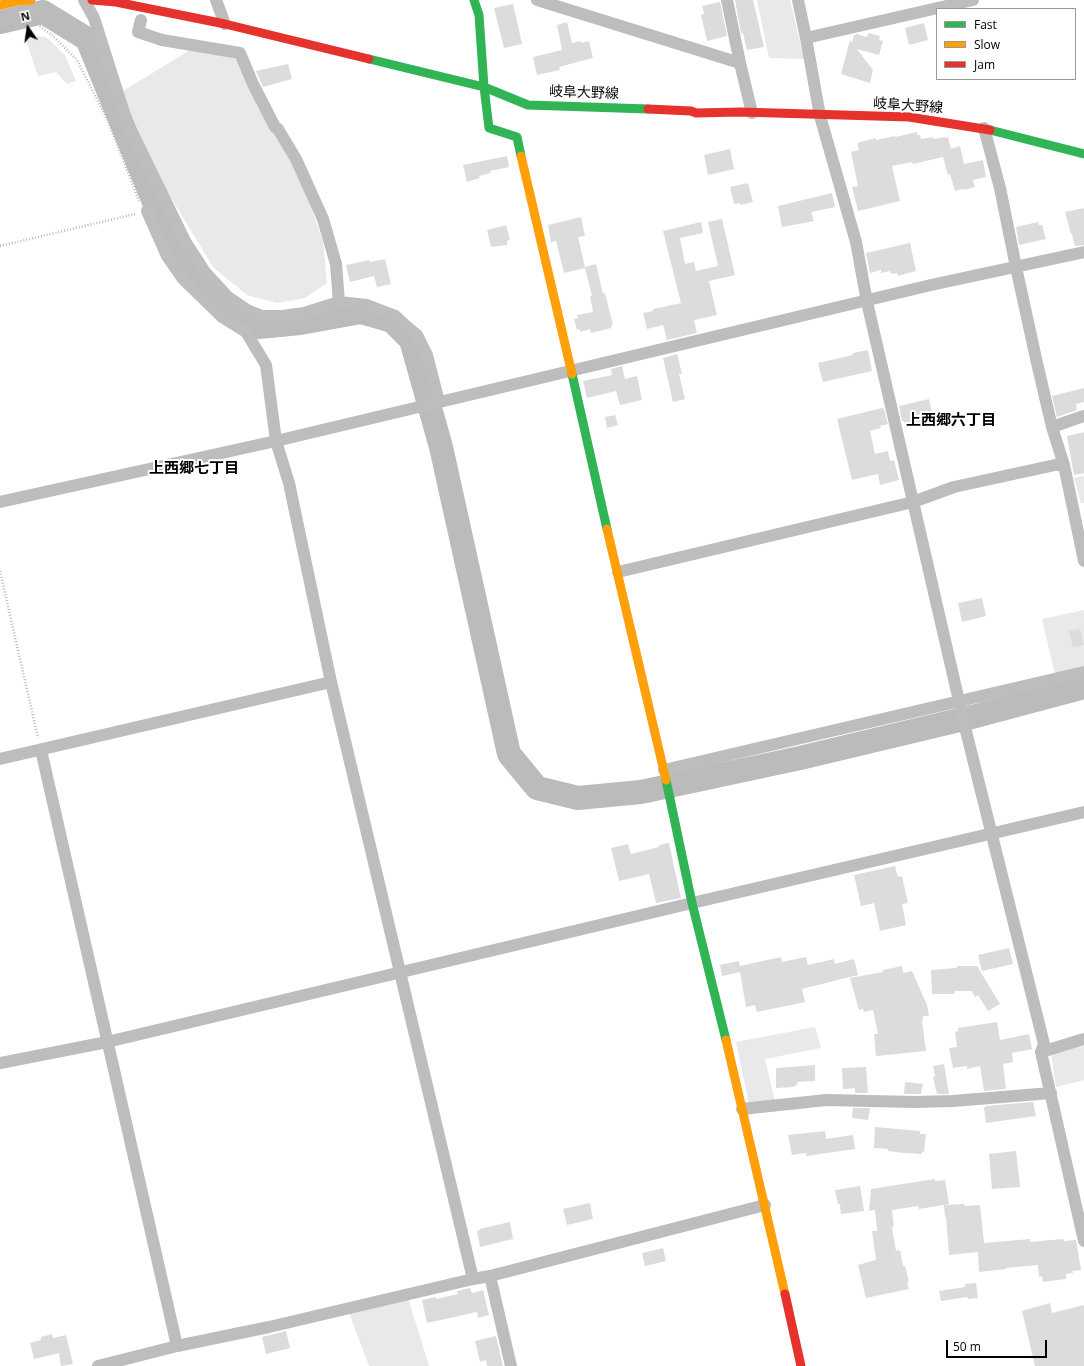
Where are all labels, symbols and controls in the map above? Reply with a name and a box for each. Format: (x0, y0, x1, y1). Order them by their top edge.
north arrow (8, 8, 48, 48)
text: N (19, 8, 31, 24)
legend (936, 8, 1076, 80)
text: Fast (974, 16, 997, 33)
text: Slow (974, 36, 1000, 53)
text: Jam (974, 56, 995, 73)
street label: 岐阜大野線 (549, 83, 619, 103)
street label: 岐阜大野線 (872, 95, 944, 117)
district label: 上西郷六丁目 (906, 412, 996, 430)
district label: 上西郷七丁目 (149, 460, 239, 478)
scale bar (948, 1332, 1049, 1358)
text: 50 m (953, 1338, 981, 1355)

